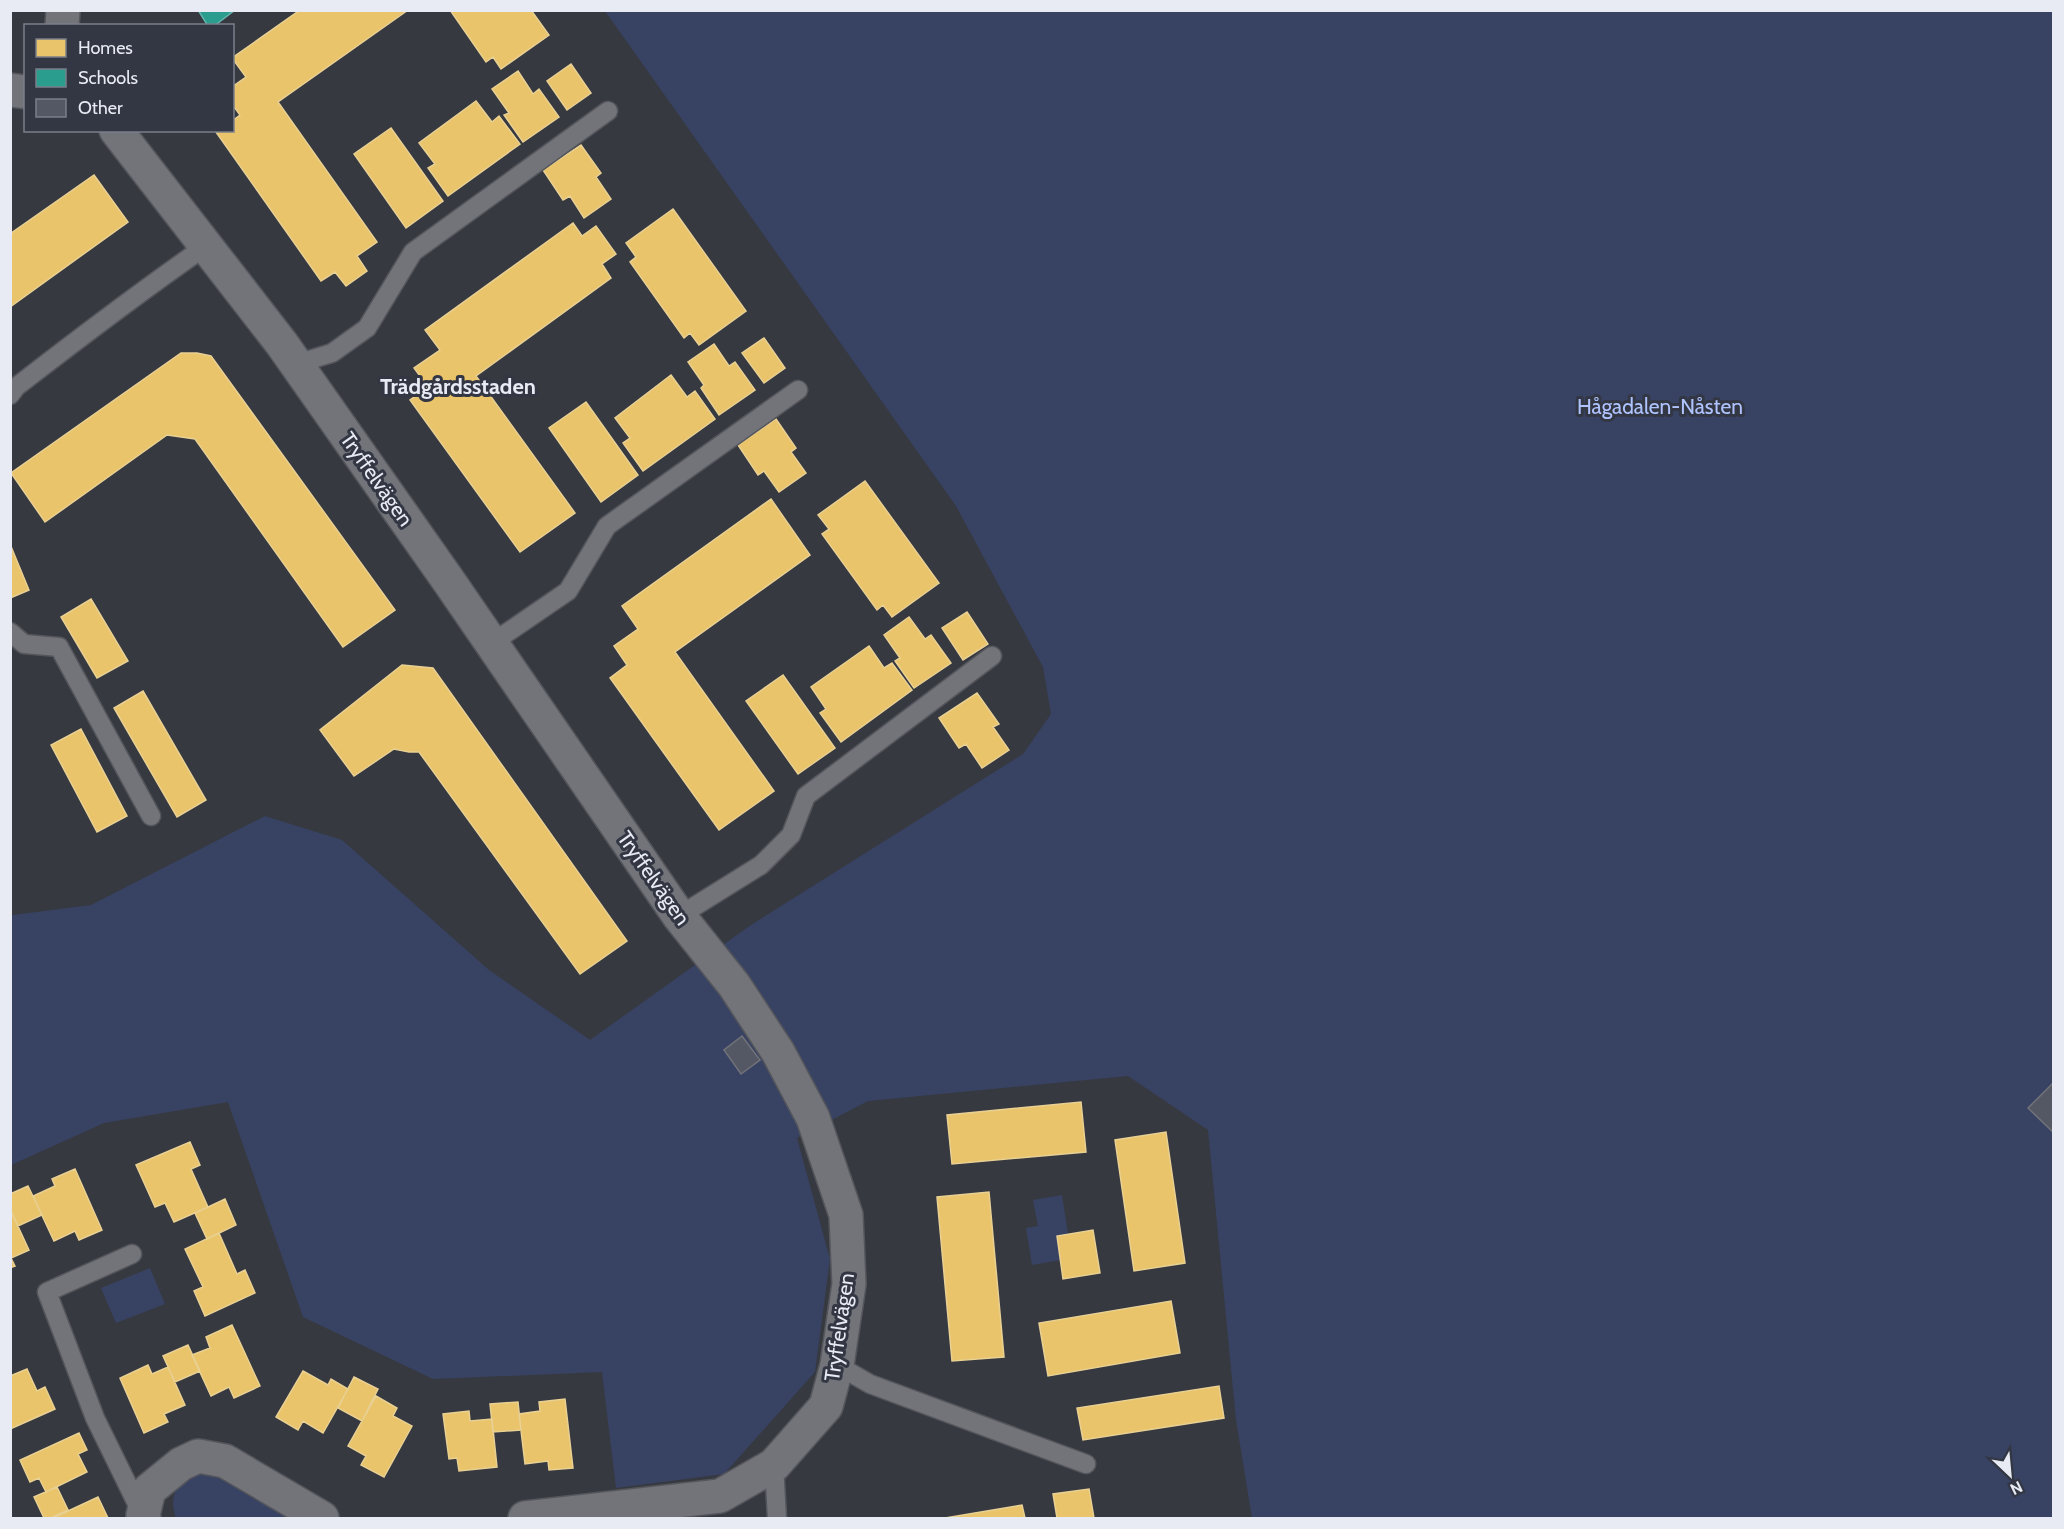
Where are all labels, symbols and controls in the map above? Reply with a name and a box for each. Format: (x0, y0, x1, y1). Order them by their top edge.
legend (24, 24, 234, 132)
text: Homes (78, 37, 133, 59)
text: Schools (78, 67, 138, 89)
text: Other (78, 97, 123, 119)
district label: Trädgårdsstaden (380, 373, 536, 400)
park label: Hågadalen-Nåsten (1577, 394, 1743, 419)
street label: Tryffelvägen (335, 427, 419, 531)
street label: Tryffelvägen (612, 826, 696, 930)
street label: Tryffelvägen (819, 1271, 859, 1383)
north arrow (1980, 1445, 2040, 1505)
text: N (2007, 1477, 2026, 1499)

